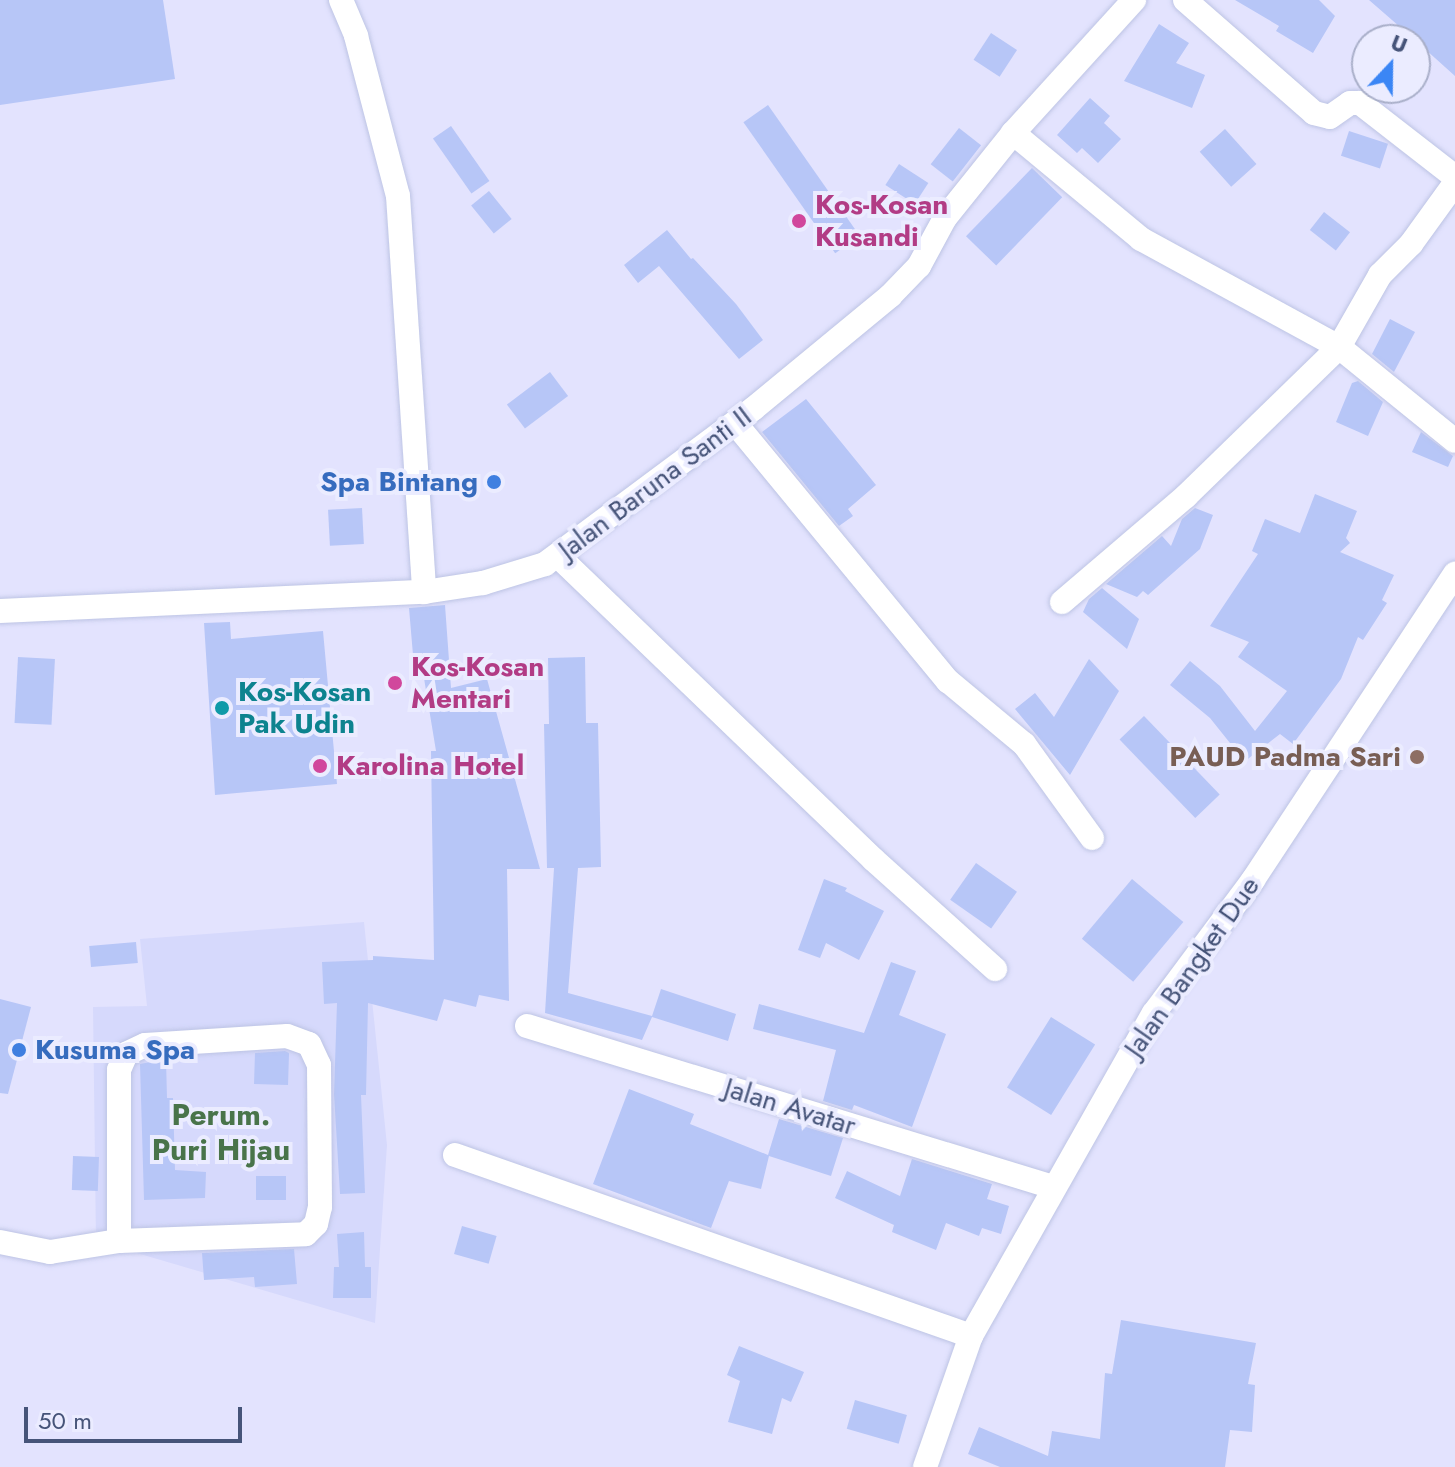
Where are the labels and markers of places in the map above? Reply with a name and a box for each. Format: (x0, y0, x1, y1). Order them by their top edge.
place label: Kos-Kosan Kusandi (815, 188, 948, 254)
marker: Kos-Kosan Kusandi (790, 212, 808, 230)
place label: Spa Bintang (320, 465, 478, 499)
marker: Spa Bintang (485, 473, 503, 491)
place label: Kos-Kosan Mentari (411, 650, 544, 716)
marker: Kos-Kosan Mentari (386, 674, 404, 692)
place label: Kos-Kosan Pak Udin (238, 675, 371, 741)
marker: Kos-Kosan Pak Udin (213, 699, 231, 717)
place label: PAUD Padma Sari (1169, 740, 1401, 774)
marker: PAUD Padma Sari (1408, 748, 1426, 766)
place label: Karolina Hotel (336, 749, 524, 783)
marker: Karolina Hotel (311, 757, 329, 775)
place label: Kusuma Spa (35, 1033, 195, 1067)
marker: Kusuma Spa (10, 1041, 28, 1059)

